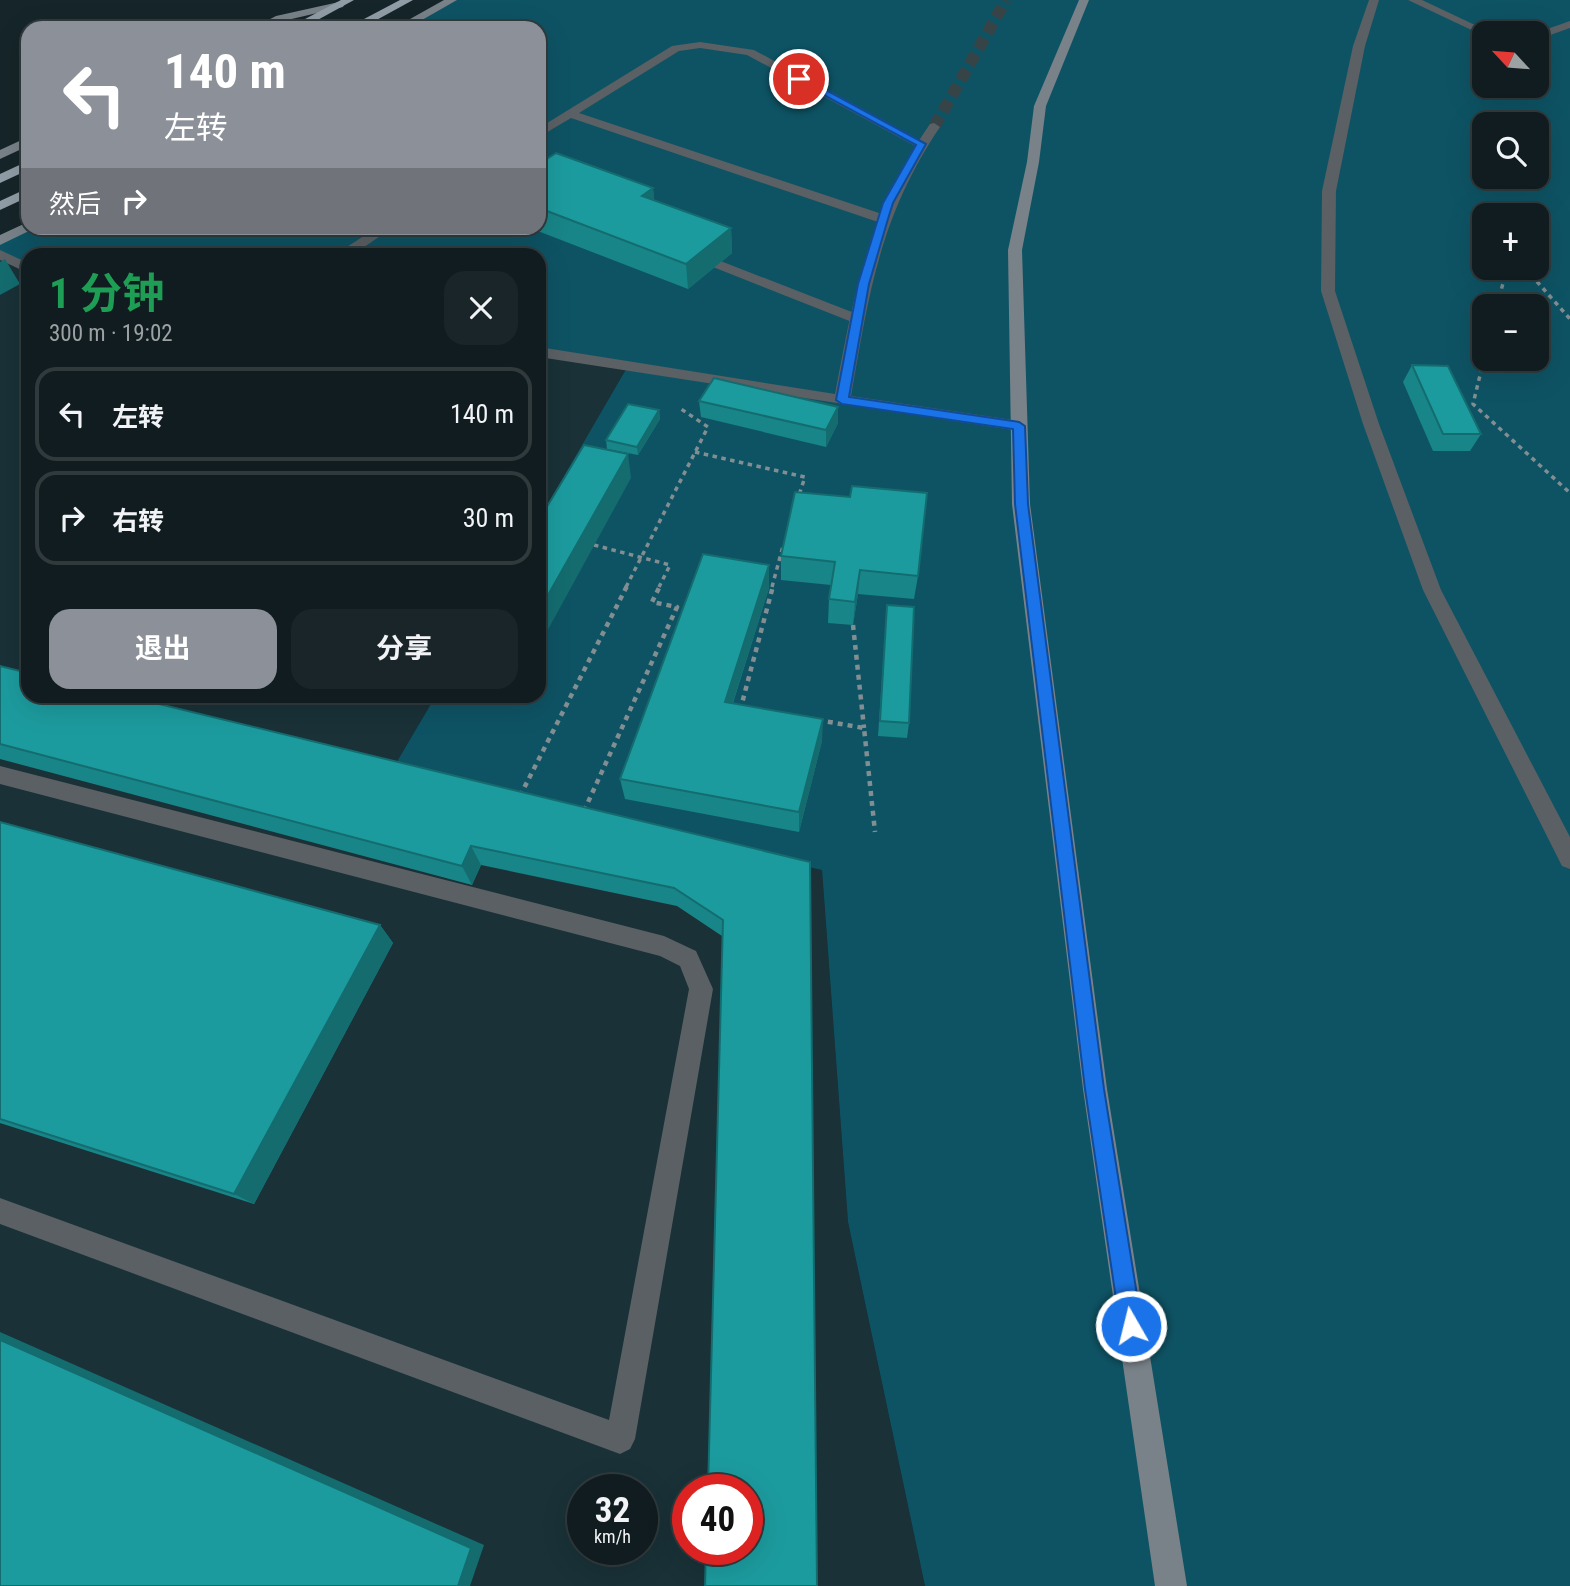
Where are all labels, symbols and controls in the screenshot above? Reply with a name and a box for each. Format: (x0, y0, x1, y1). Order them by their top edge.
north arrow (1472, 21, 1549, 98)
map controls (1472, 21, 1549, 371)
text: 140 m (164, 43, 286, 100)
icon: left (49, 49, 140, 140)
pin (769, 49, 829, 109)
icon: arrive (780, 60, 818, 98)
text: 左转 (164, 109, 228, 147)
button: search (1472, 112, 1549, 189)
icon: right (115, 182, 153, 220)
text: 然后 (49, 189, 101, 219)
button: + (1472, 203, 1549, 280)
text: 1 分钟 (49, 269, 164, 318)
button: close (444, 271, 518, 345)
button: − (1472, 294, 1549, 371)
text: 300 m · 19:02 (49, 320, 173, 347)
icon: left (53, 395, 91, 433)
text: 140 m (450, 399, 514, 429)
text: 左转 (112, 402, 164, 432)
icon: right (53, 499, 91, 537)
text: 30 m (463, 503, 514, 533)
text: 右转 (112, 506, 164, 536)
button: 退出 (49, 609, 277, 689)
button: 分享 (291, 609, 518, 689)
position arrow (1094, 1289, 1168, 1363)
speed limit sign: 40 (672, 1474, 763, 1565)
text: 32 (595, 1490, 630, 1531)
text: km/h (594, 1526, 631, 1547)

